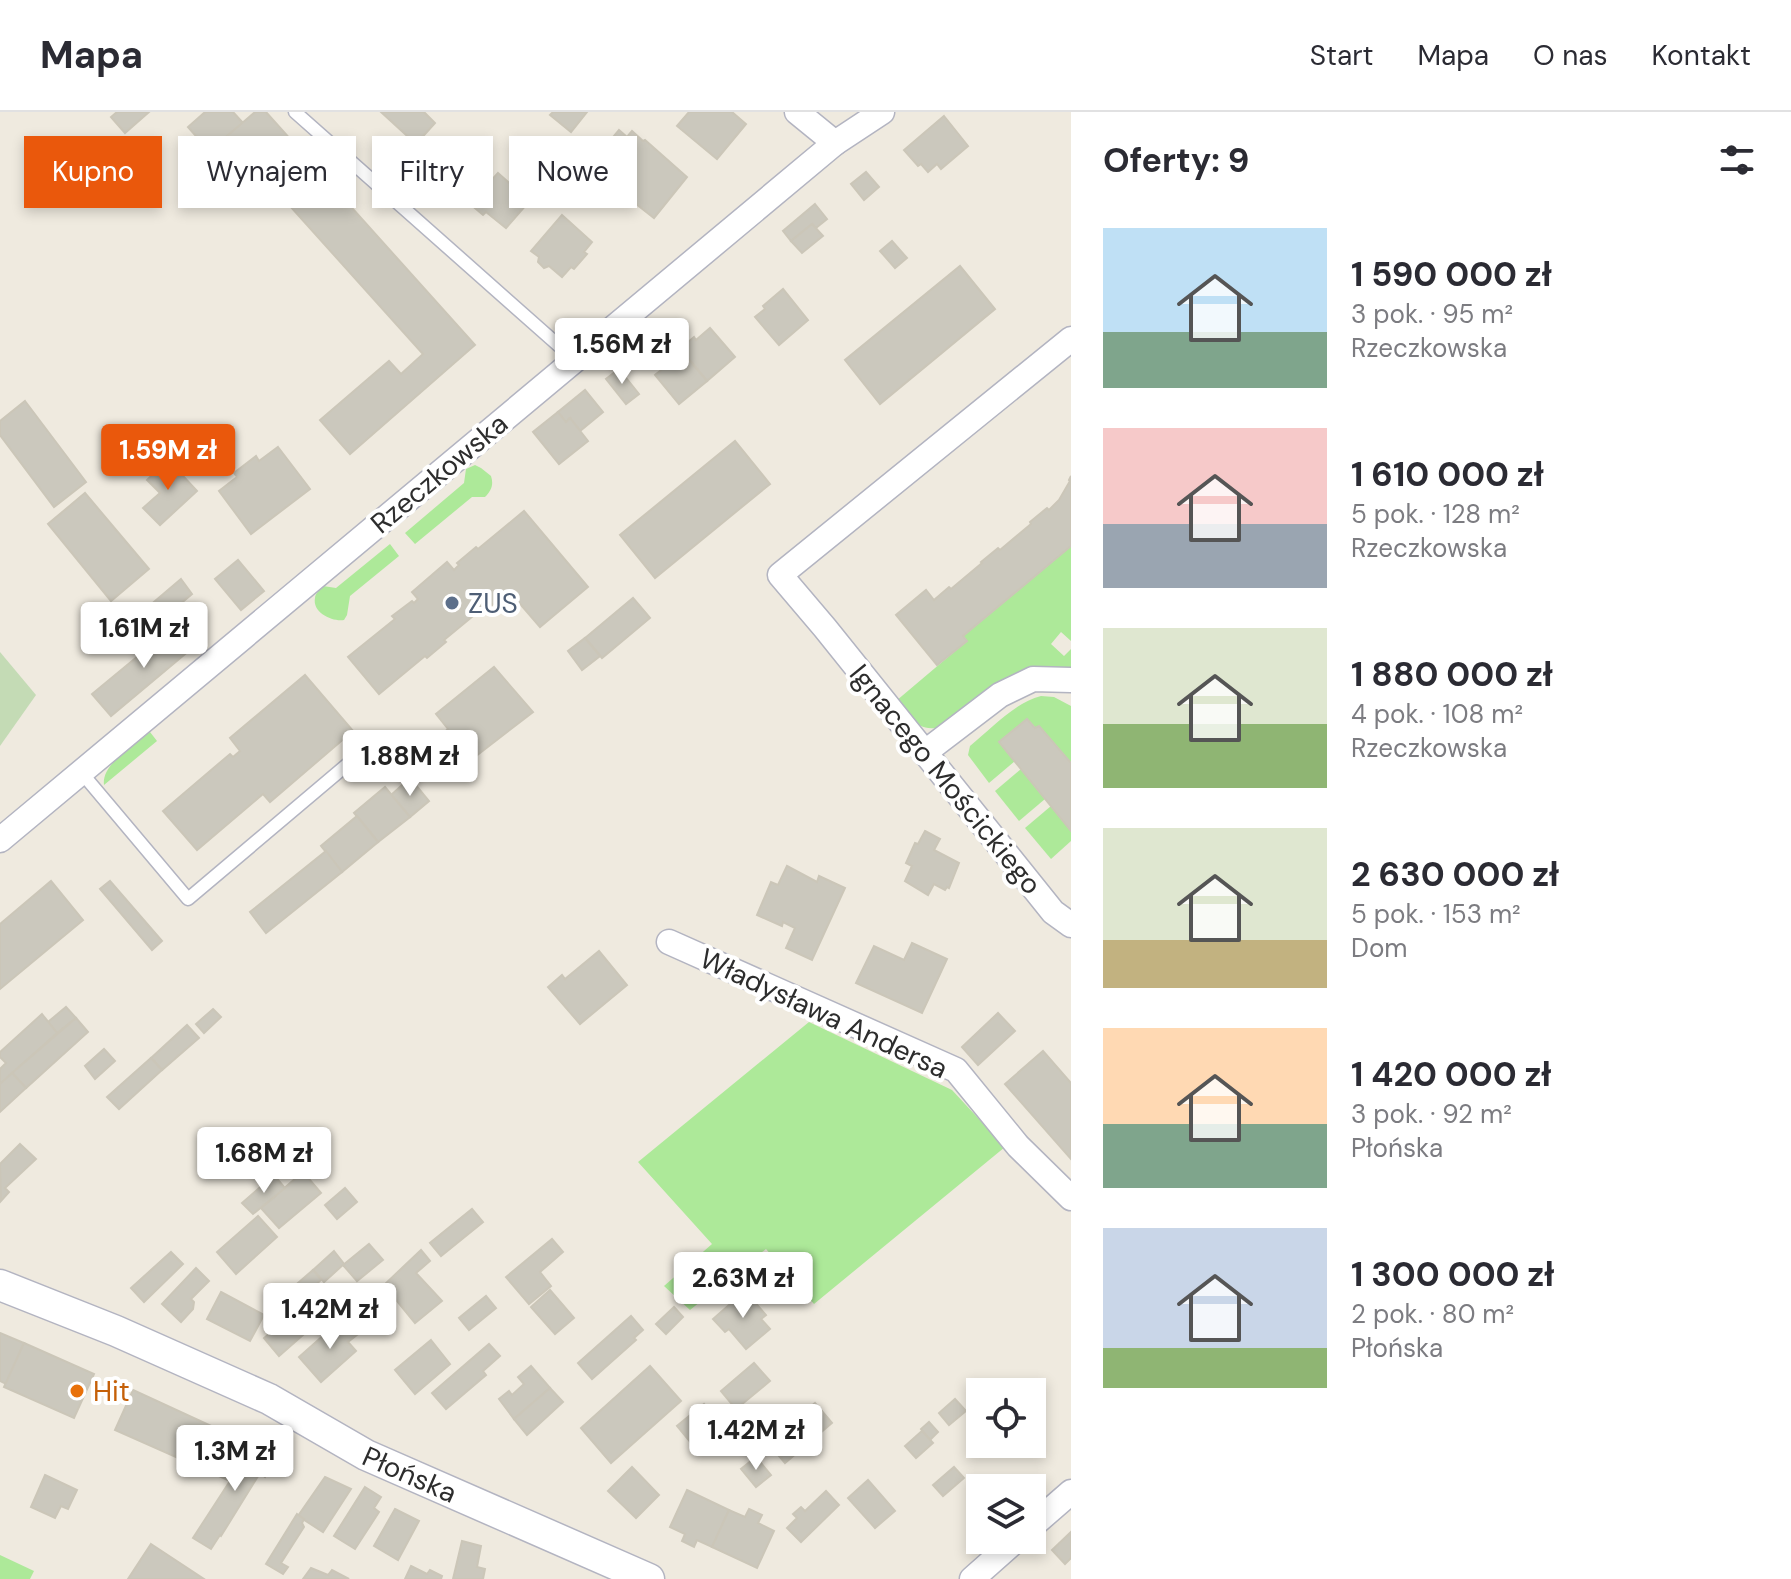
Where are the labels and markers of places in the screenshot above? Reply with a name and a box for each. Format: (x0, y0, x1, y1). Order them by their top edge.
pin: 1.56M zł (539, 318, 705, 386)
pin: 1.59M zł (85, 424, 251, 492)
place label: ZUS (468, 585, 518, 622)
marker: ZUS (443, 594, 461, 612)
pin: 1.61M zł (61, 602, 227, 670)
pin: 1.88M zł (327, 730, 493, 798)
pin: 1.68M zł (181, 1127, 347, 1195)
pin: 2.63M zł (660, 1252, 826, 1320)
pin: 1.42M zł (247, 1283, 413, 1351)
place label: Hit (93, 1373, 130, 1410)
marker: Hit (68, 1382, 86, 1400)
pin: 1.42M zł (673, 1404, 839, 1472)
pin: 1.3M zł (161, 1425, 309, 1493)

